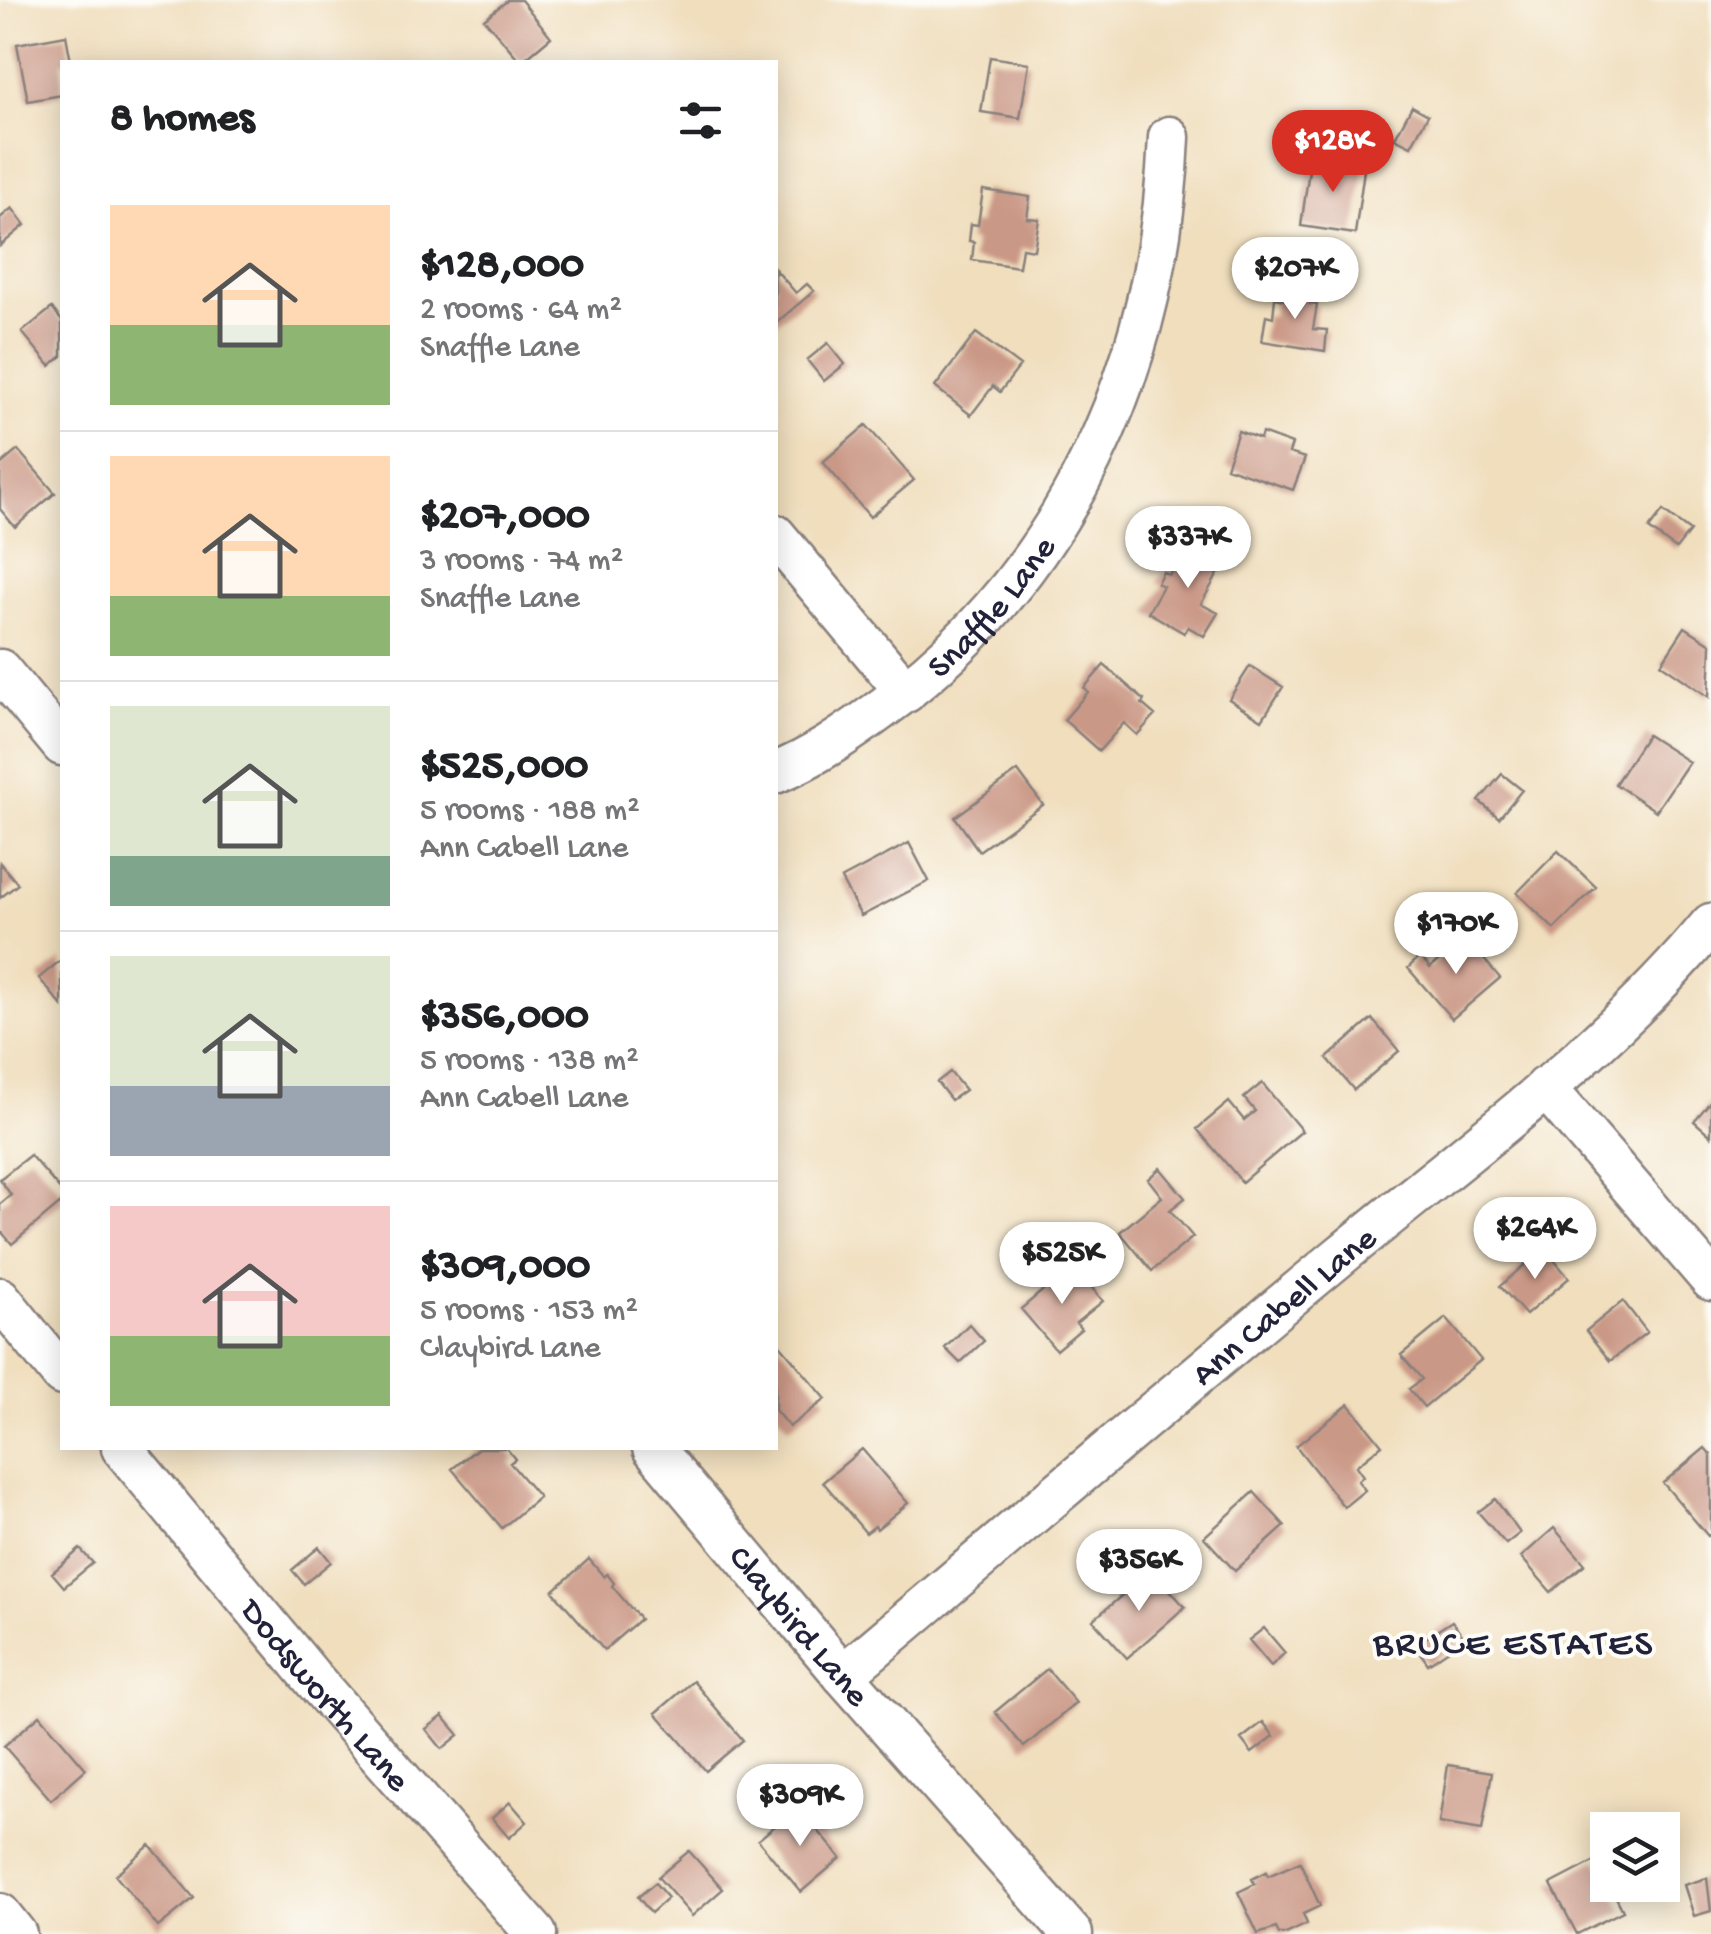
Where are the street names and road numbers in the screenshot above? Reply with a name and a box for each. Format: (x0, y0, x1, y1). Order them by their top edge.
street label: Snaffle Lane (921, 529, 1068, 689)
street label: Ann Cabell Lane (1185, 1219, 1387, 1397)
street label: Claybird Lane (717, 1539, 877, 1717)
street label: Dodsworth Lane (228, 1591, 417, 1803)

